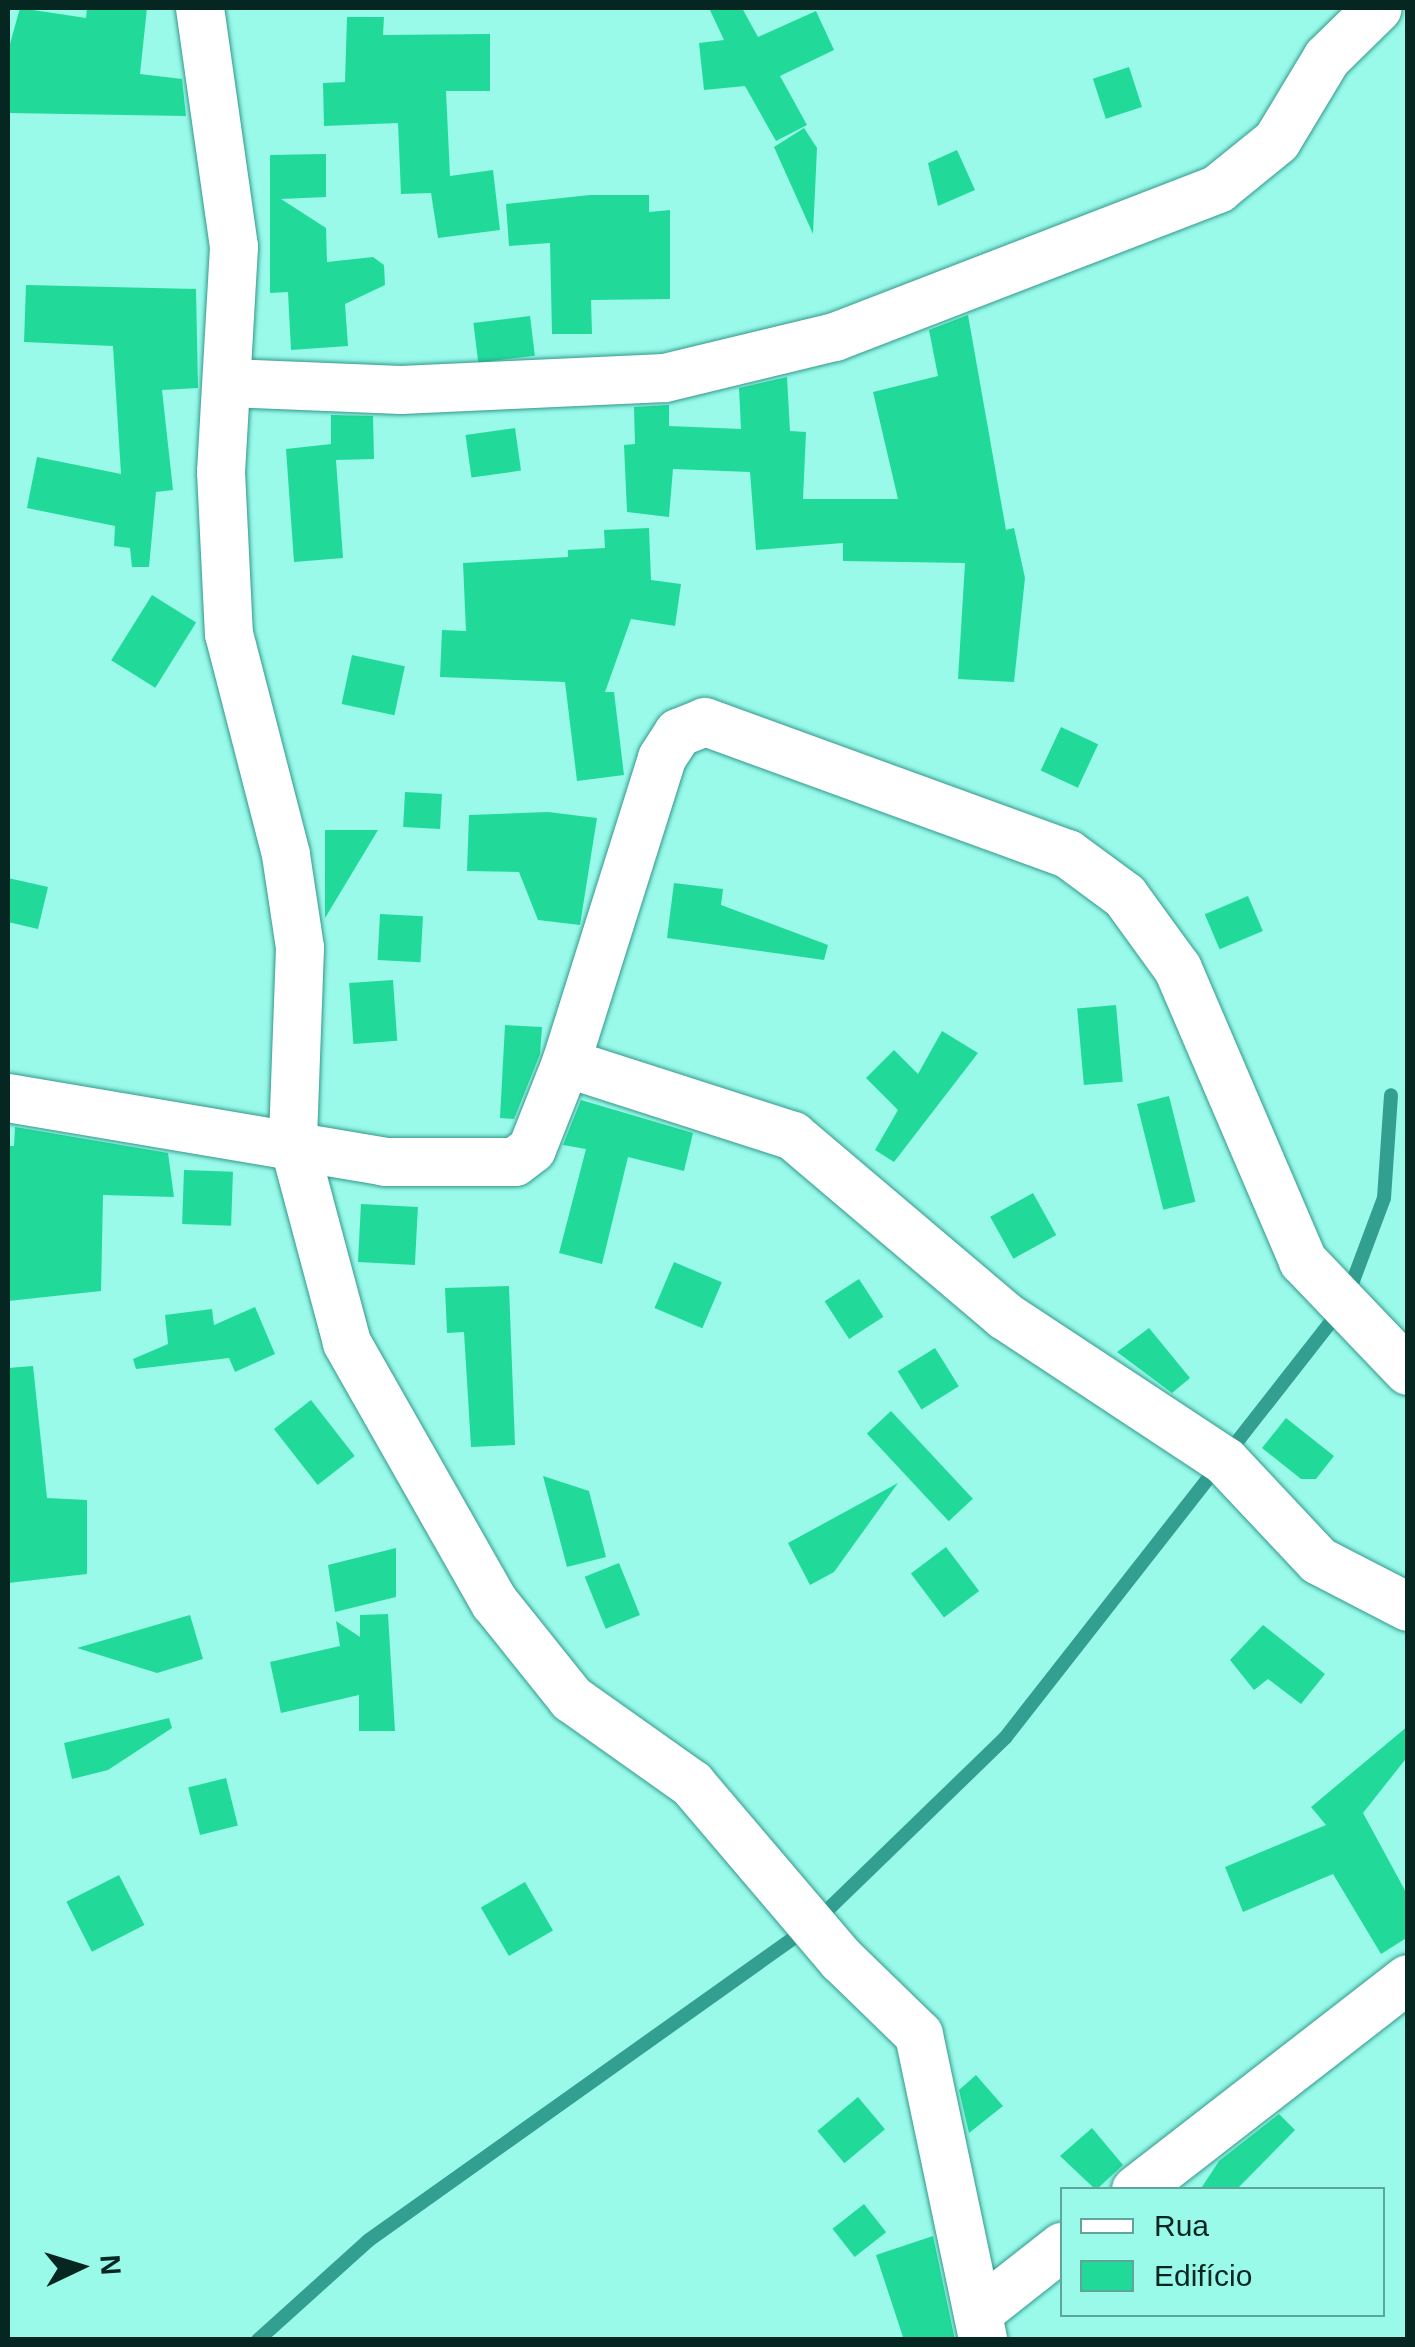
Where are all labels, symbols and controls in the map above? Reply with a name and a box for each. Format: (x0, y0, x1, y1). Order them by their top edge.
legend (1060, 2187, 1385, 2317)
text: Rua (1154, 2209, 1209, 2242)
north arrow (30, 2217, 130, 2317)
text: N (94, 2254, 127, 2276)
text: Edifício (1154, 2259, 1252, 2292)

